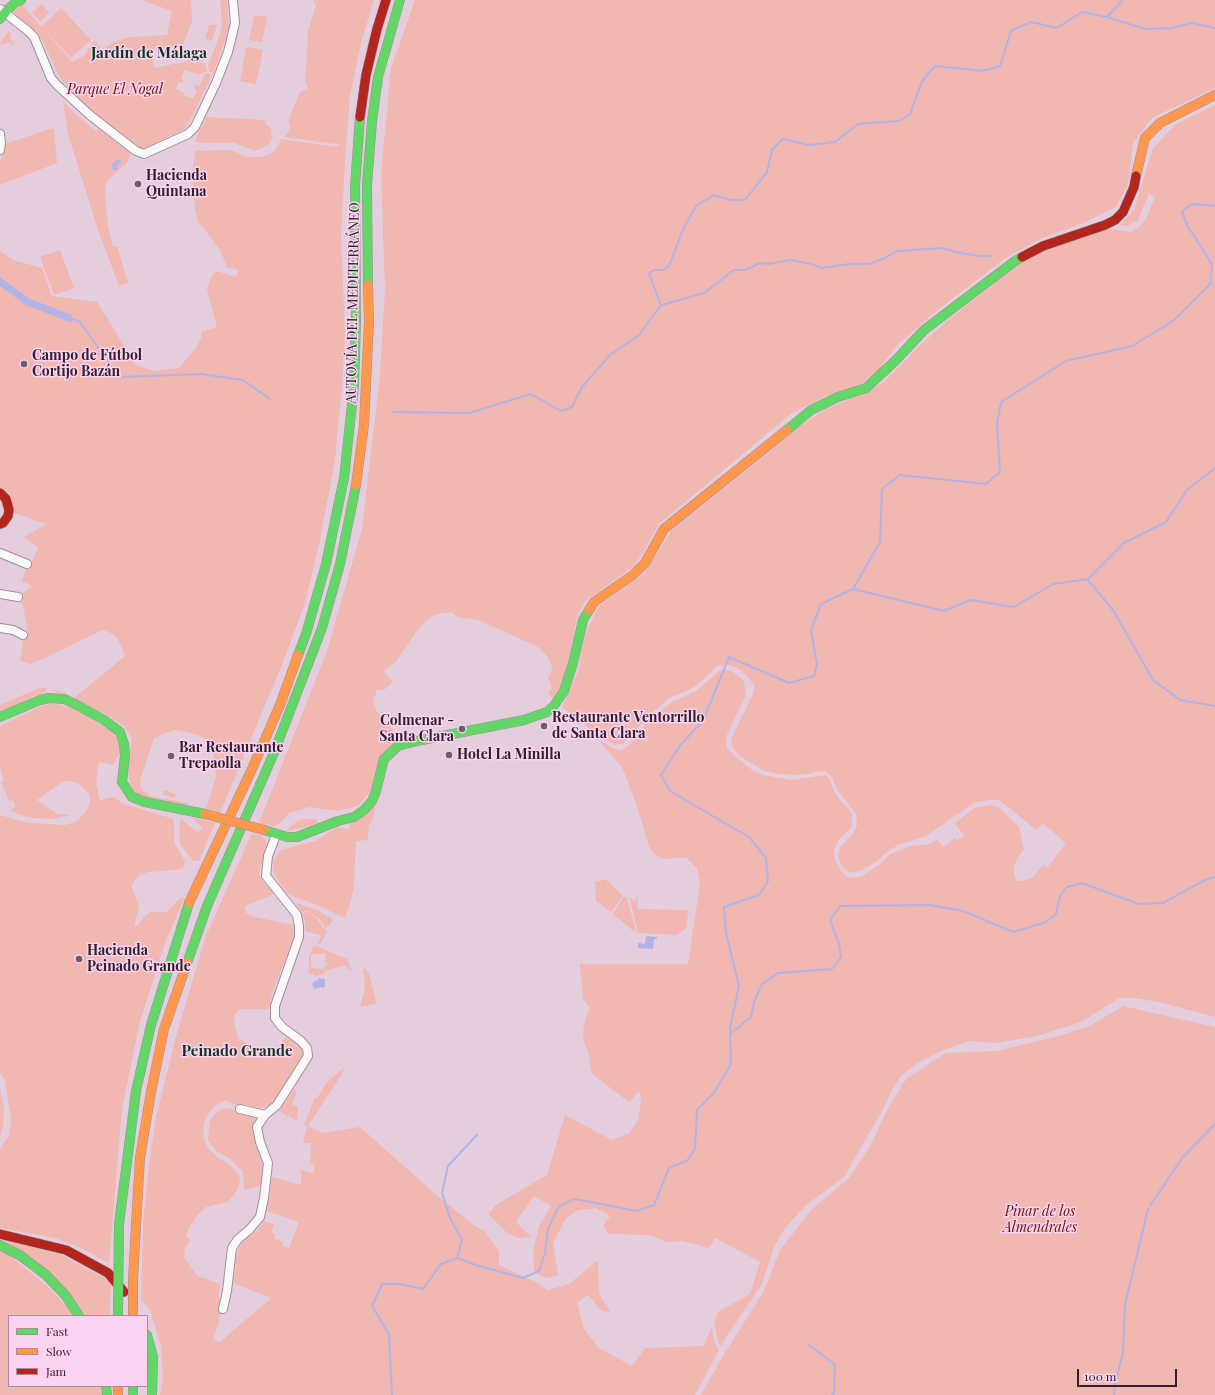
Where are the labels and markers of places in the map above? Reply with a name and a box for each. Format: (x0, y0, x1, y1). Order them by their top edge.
place label: Hacienda Quintana (146, 168, 207, 200)
marker: Hacienda Quintana (133, 179, 143, 189)
place label: Campo de Fútbol Cortijo Bazán (32, 348, 142, 380)
marker: Campo de Fútbol Cortijo Bazán (19, 359, 29, 369)
place label: Restaurante Ventorrillo de Santa Clara (552, 710, 704, 742)
place label: Colmenar - Santa Clara (379, 713, 454, 746)
marker: Restaurante Ventorrillo de Santa Clara (539, 721, 549, 731)
marker: Colmenar - Santa Clara (457, 724, 467, 734)
place label: Bar Restaurante Trepaolla (179, 740, 284, 772)
place label: Hotel La Minilla (457, 747, 561, 763)
marker: Hotel La Minilla (444, 750, 454, 760)
marker: Bar Restaurante Trepaolla (166, 751, 176, 761)
place label: Hacienda Peinado Grande (87, 943, 191, 976)
marker: Hacienda Peinado Grande (74, 954, 84, 964)

